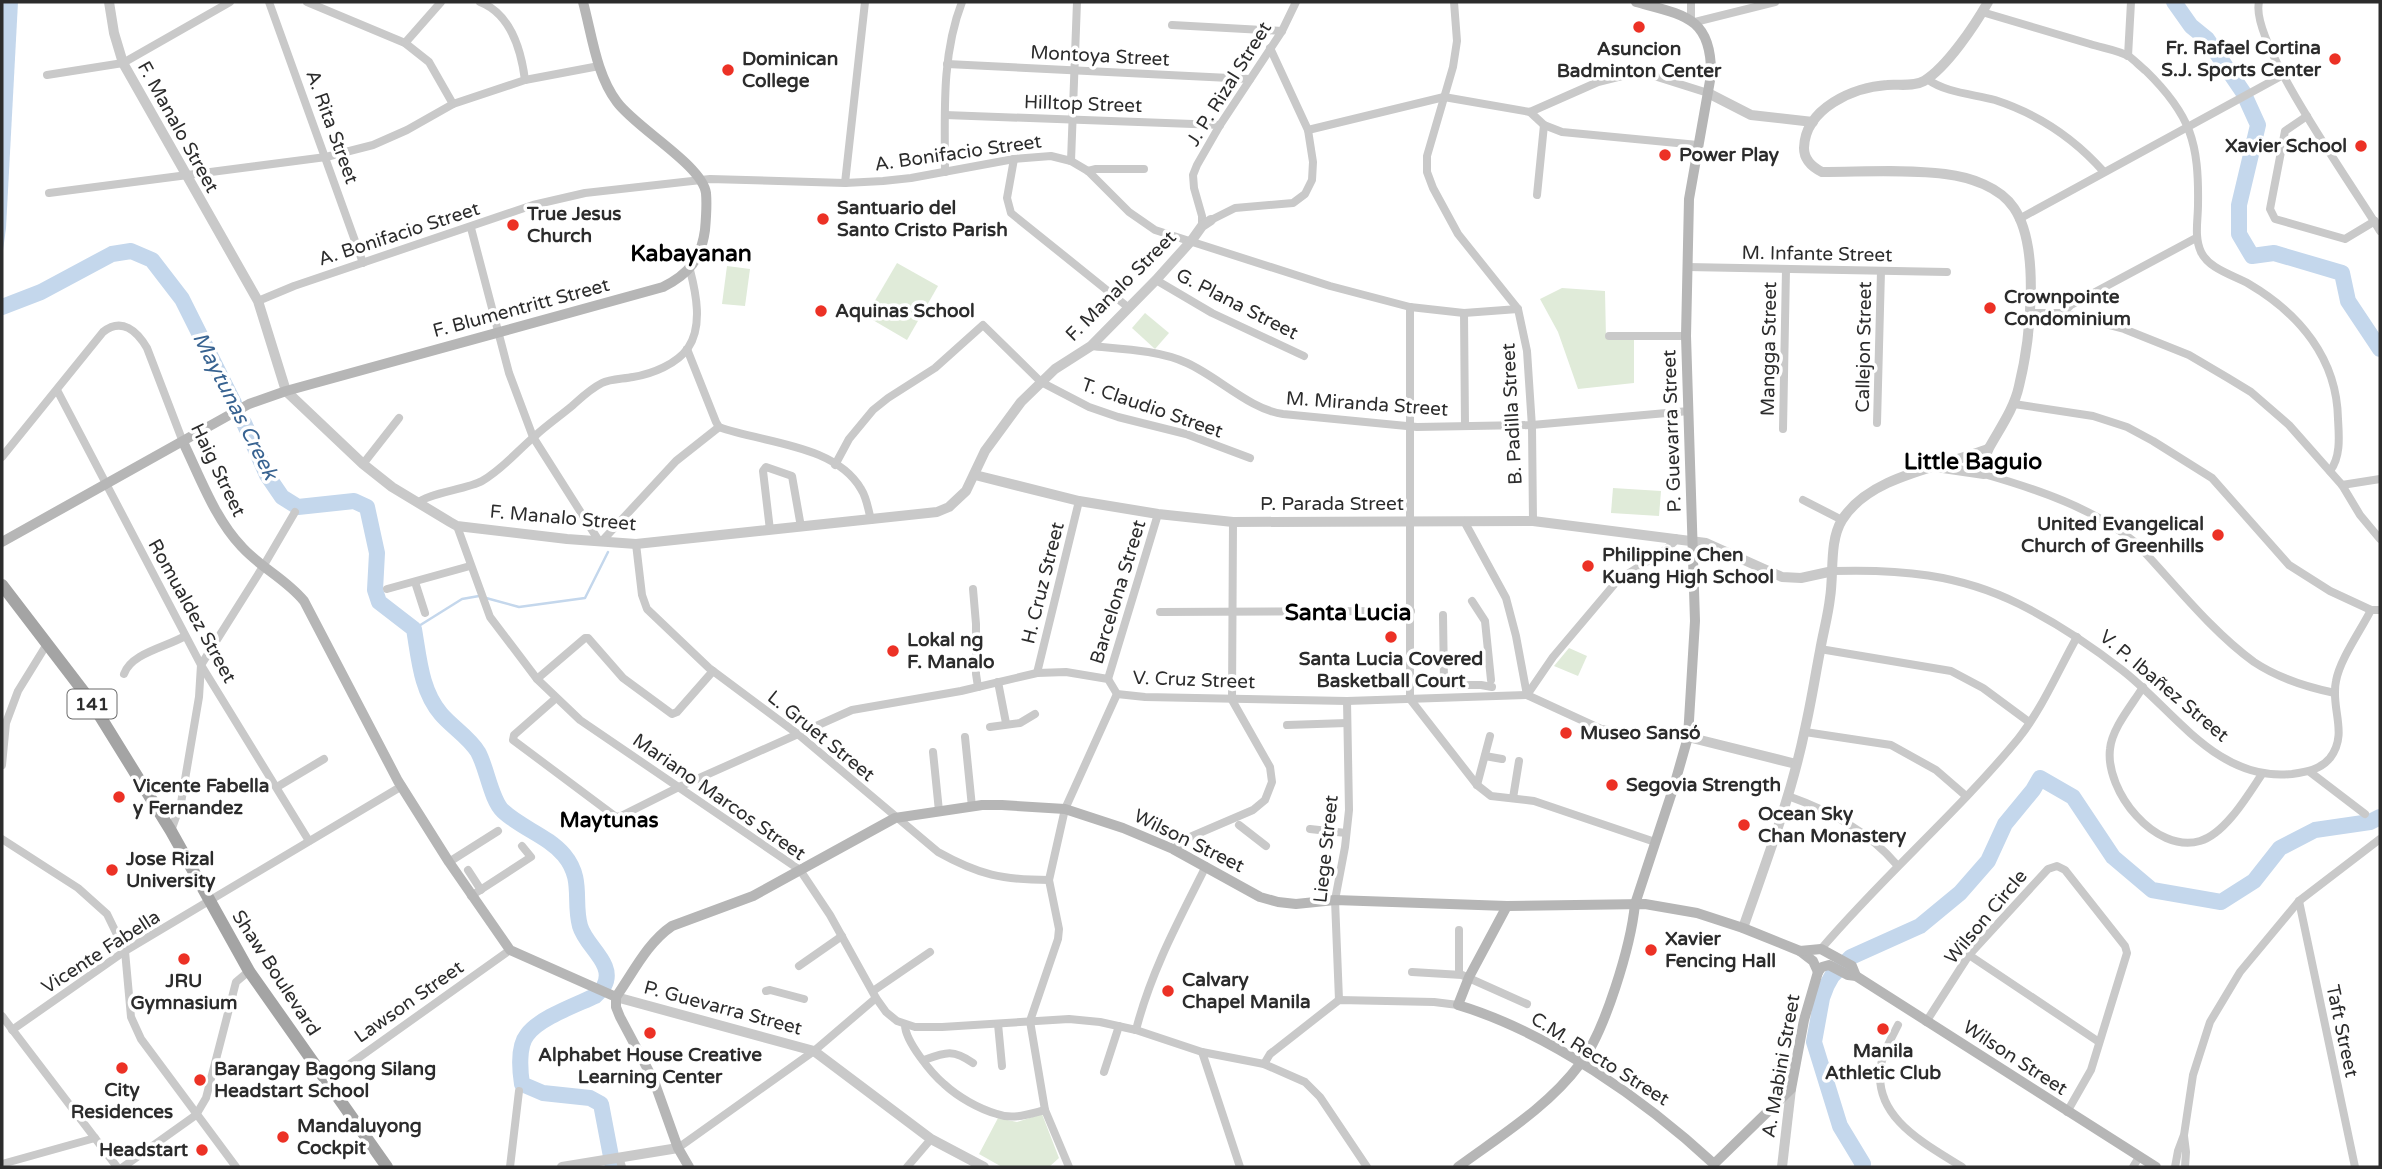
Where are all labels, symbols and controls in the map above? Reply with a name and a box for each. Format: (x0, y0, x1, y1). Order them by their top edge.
street label: J. P. Rizal Street (1182, 18, 1276, 150)
marker: Asuncion Badminton Center (1631, 19, 1647, 35)
place label: Fr. Rafael Cortina S.J. Sports Center (2161, 37, 2322, 82)
place label: Asuncion Badminton Center (1557, 38, 1722, 82)
street label: Montoya Street (1030, 41, 1170, 71)
place label: Dominican College (742, 48, 838, 93)
marker: Fr. Rafael Cortina S.J. Sports Center (2327, 51, 2343, 67)
street label: F. Manalo Street (133, 57, 223, 197)
marker: Dominican College (720, 62, 736, 78)
street label: A. Rita Street (301, 67, 363, 187)
street label: Hilltop Street (1024, 91, 1142, 117)
street label: A. Bonifacio Street (873, 130, 1043, 176)
place label: Xavier School (2225, 135, 2347, 157)
marker: Xavier School (2353, 138, 2369, 154)
place label: Power Play (1679, 144, 1780, 167)
marker: Power Play (1657, 147, 1673, 163)
place label: Santuario del Santo Cristo Parish (837, 197, 1008, 241)
street label: A. Bonifacio Street (316, 198, 482, 270)
place label: True Jesus Church (526, 203, 621, 247)
marker: Santuario del Santo Cristo Parish (815, 211, 831, 227)
marker: True Jesus Church (505, 217, 521, 233)
street label: F. Manalo Street (1061, 226, 1181, 346)
district label: Kabayanan (630, 240, 752, 268)
street label: M. Infante Street (1741, 242, 1893, 266)
street label: G. Plana Street (1172, 264, 1302, 344)
street label: F. Blumentritt Street (430, 274, 612, 342)
street label: Callejon Street (1852, 281, 1876, 413)
street label: Mangga Street (1757, 282, 1781, 416)
place label: Crownpointe Condominium (2004, 286, 2131, 330)
place label: Aquinas School (835, 300, 975, 323)
marker: Crownpointe Condominium (1982, 300, 1998, 316)
marker: Aquinas School (813, 303, 829, 319)
water label: Maytunas Creek (187, 328, 284, 485)
street label: B. Padilla Street (1497, 343, 1527, 485)
street label: P. Guevarra Street (1658, 349, 1686, 513)
street label: T. Claudio Street (1078, 373, 1226, 443)
street label: M. Miranda Street (1285, 387, 1449, 421)
street label: Haig Street (186, 420, 250, 520)
district label: Little Baguio (1904, 448, 2042, 476)
street label: P. Parada Street (1260, 493, 1404, 515)
street label: F. Manalo Street (489, 501, 637, 535)
place label: United Evangelical Church of Greenhills (2021, 513, 2204, 557)
street label: Barcelona Street (1086, 517, 1150, 667)
street label: H. Cruz Street (1017, 520, 1069, 646)
marker: United Evangelical Church of Greenhills (2210, 527, 2226, 543)
street label: Romualdez Street (143, 535, 241, 687)
place label: Philippine Chen Kuang High School (1602, 544, 1774, 589)
marker: Philippine Chen Kuang High School (1580, 558, 1596, 574)
district label: Santa Lucia (1285, 599, 1411, 627)
street label: V. P. Ibañez Street (2095, 626, 2233, 746)
place label: Lokal ng F. Manalo (907, 629, 995, 673)
marker: Santa Lucia Covered Basketball Court (1383, 629, 1399, 645)
marker: Lokal ng F. Manalo (885, 643, 901, 659)
place label: Santa Lucia Covered Basketball Court (1299, 648, 1483, 692)
street label: V. Cruz Street (1132, 667, 1256, 693)
street label: L. Gruet Street (763, 686, 879, 786)
road number: 141 (68, 690, 116, 718)
place label: Museo Sansó (1580, 722, 1701, 744)
marker: Museo Sansó (1558, 725, 1574, 741)
street label: Mariano Marcos Street (628, 729, 810, 865)
place label: Segovia Strength (1626, 774, 1781, 797)
place label: Vicente Fabella y Fernandez (133, 775, 269, 820)
marker: Segovia Strength (1604, 777, 1620, 793)
marker: Vicente Fabella y Fernandez (111, 789, 127, 805)
street label: Liege Street (1309, 794, 1343, 904)
place label: Ocean Sky Chan Monastery (1758, 803, 1907, 848)
street label: Wilson Street (1130, 805, 1248, 877)
district label: Maytunas (559, 808, 659, 833)
marker: Ocean Sky Chan Monastery (1736, 817, 1752, 833)
place label: Jose Rizal University (125, 848, 216, 893)
marker: Jose Rizal University (104, 862, 120, 878)
street label: Wilson Circle (1940, 865, 2032, 969)
street label: Vicente Fabella (38, 906, 164, 998)
street label: Shaw Boulevard (227, 906, 325, 1040)
place label: Xavier Fencing Hall (1665, 928, 1776, 973)
marker: Xavier Fencing Hall (1643, 942, 1659, 958)
marker: JRU Gymnasium (176, 951, 192, 967)
street label: Lawson Street (350, 956, 468, 1048)
place label: Calvary Chapel Manila (1182, 969, 1311, 1014)
place label: JRU Gymnasium (130, 970, 238, 1015)
street label: P. Guevarra Street (641, 976, 805, 1040)
marker: Calvary Chapel Manila (1160, 983, 1176, 999)
street label: Taft Street (2321, 983, 2363, 1079)
street label: A. Mabini Street (1758, 993, 1804, 1139)
street label: C.M. Recto Street (1527, 1008, 1673, 1110)
street label: Wilson Street (1959, 1016, 2071, 1100)
marker: Manila Athletic Club (1875, 1021, 1891, 1037)
marker: Alphabet House Creative Learning Center (642, 1025, 658, 1041)
place label: Manila Athletic Club (1825, 1040, 1941, 1084)
place label: Alphabet House Creative Learning Center (538, 1044, 762, 1089)
place label: Barangay Bagong Silang Headstart School (214, 1058, 436, 1102)
marker: City Residences (114, 1060, 130, 1076)
marker: Barangay Bagong Silang Headstart School (192, 1072, 208, 1088)
place label: City Residences (71, 1079, 173, 1123)
place label: Mandaluyong Cockpit (297, 1115, 422, 1160)
marker: Mandaluyong Cockpit (275, 1129, 291, 1145)
place label: Headstart (99, 1139, 189, 1161)
marker: Headstart (194, 1142, 210, 1158)

